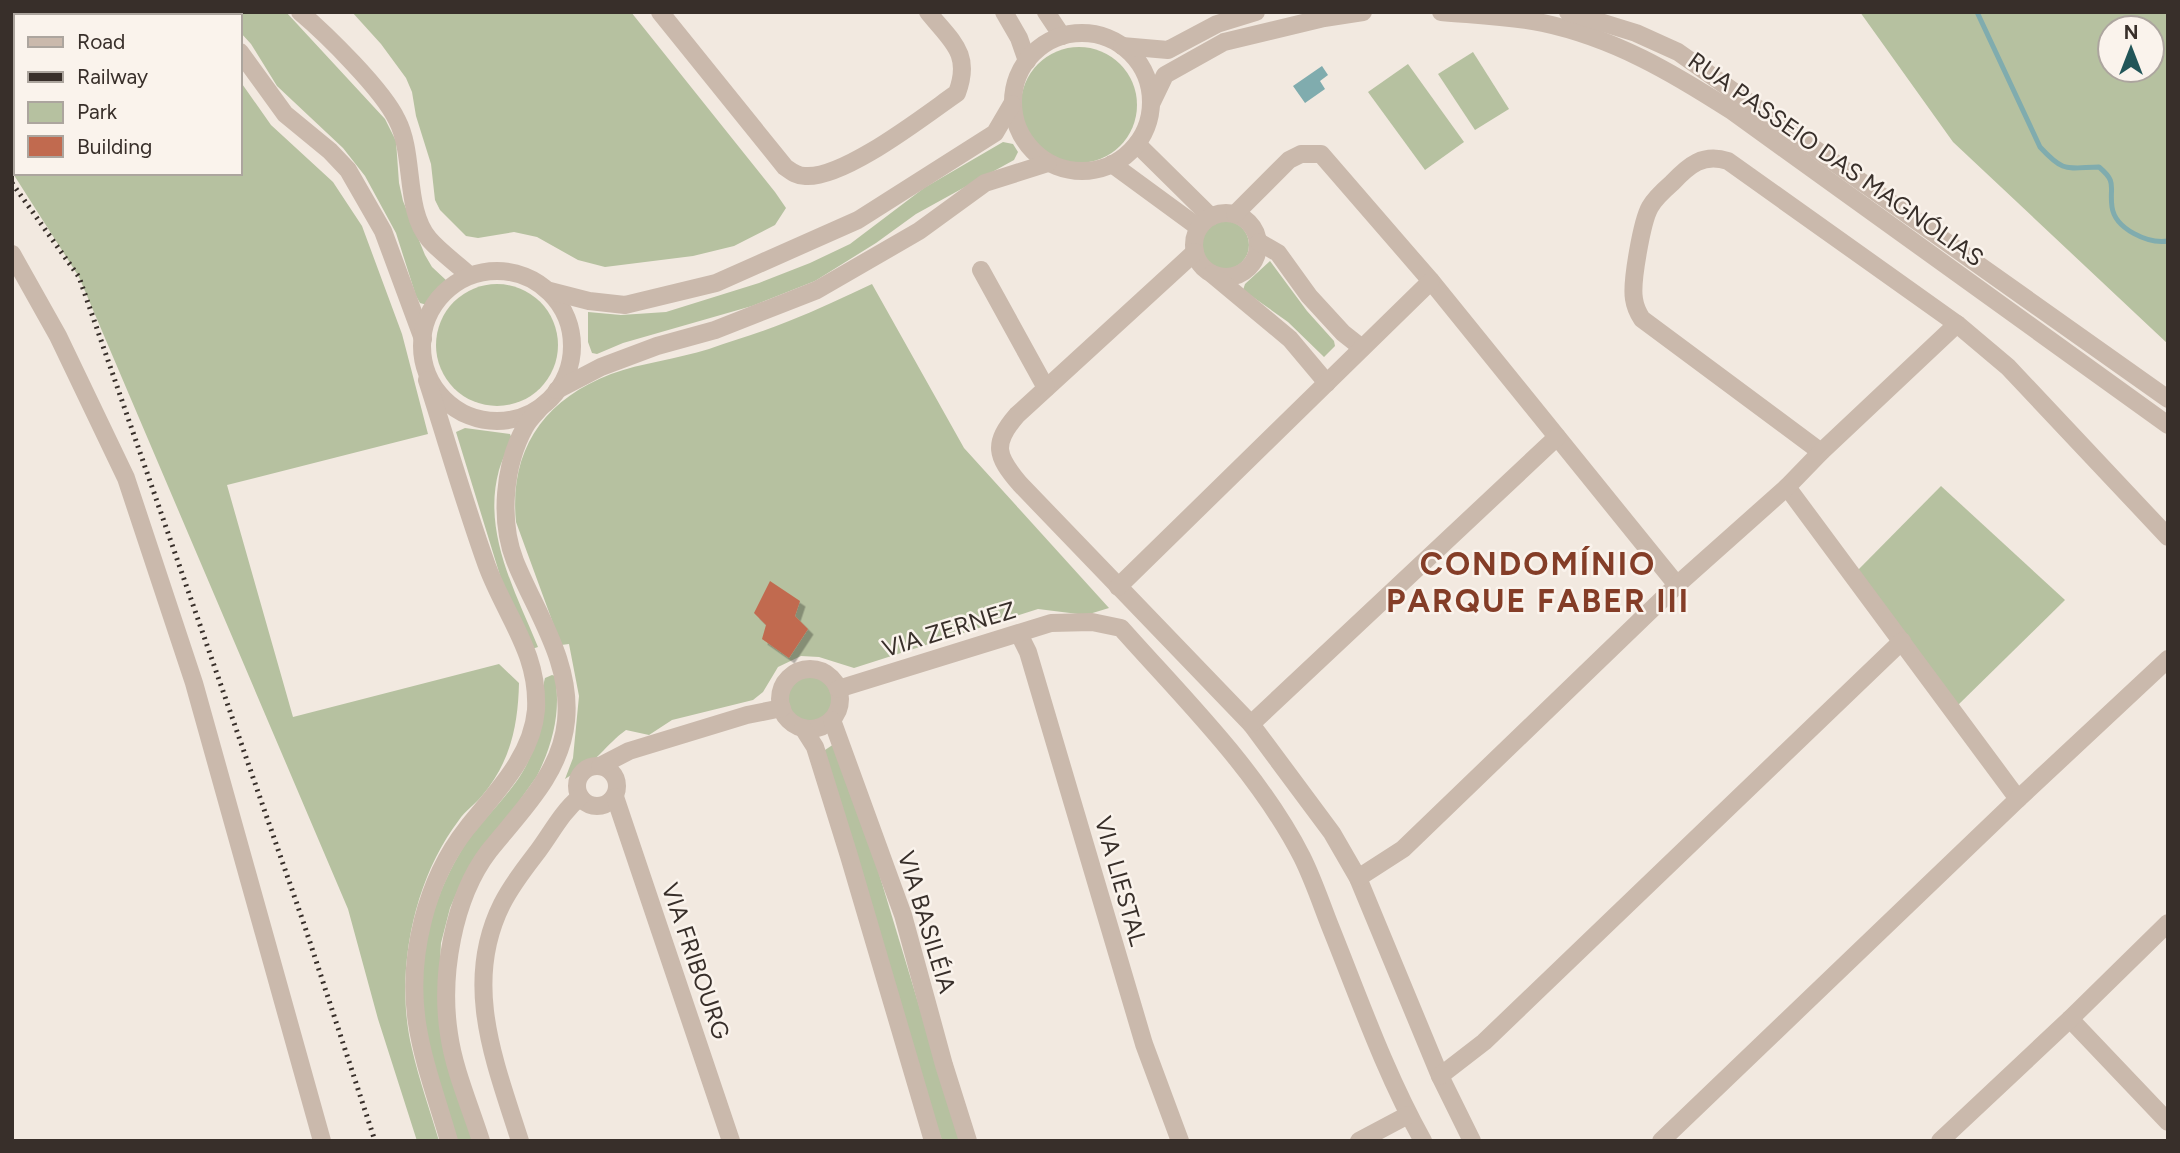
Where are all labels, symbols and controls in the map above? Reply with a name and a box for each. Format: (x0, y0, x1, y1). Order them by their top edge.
legend (14, 14, 242, 175)
north arrow (2096, 14, 2166, 84)
text: N (2124, 21, 2138, 44)
text: Road (77, 29, 125, 54)
street label: RUA PASSEIO DAS MAGNÓLIAS (1683, 46, 1989, 272)
text: Railway (77, 64, 148, 89)
text: Park (77, 99, 118, 124)
text: Building (77, 134, 152, 159)
district label: CONDOMÍNIO PARQUE FABER III (1386, 545, 1690, 620)
street label: VIA ZERNEZ (879, 595, 1019, 663)
street label: VIA LIESTAL (1089, 813, 1153, 950)
street label: VIA BASILÉIA (892, 848, 963, 997)
street label: VIA FRIBOURG (656, 879, 736, 1043)

